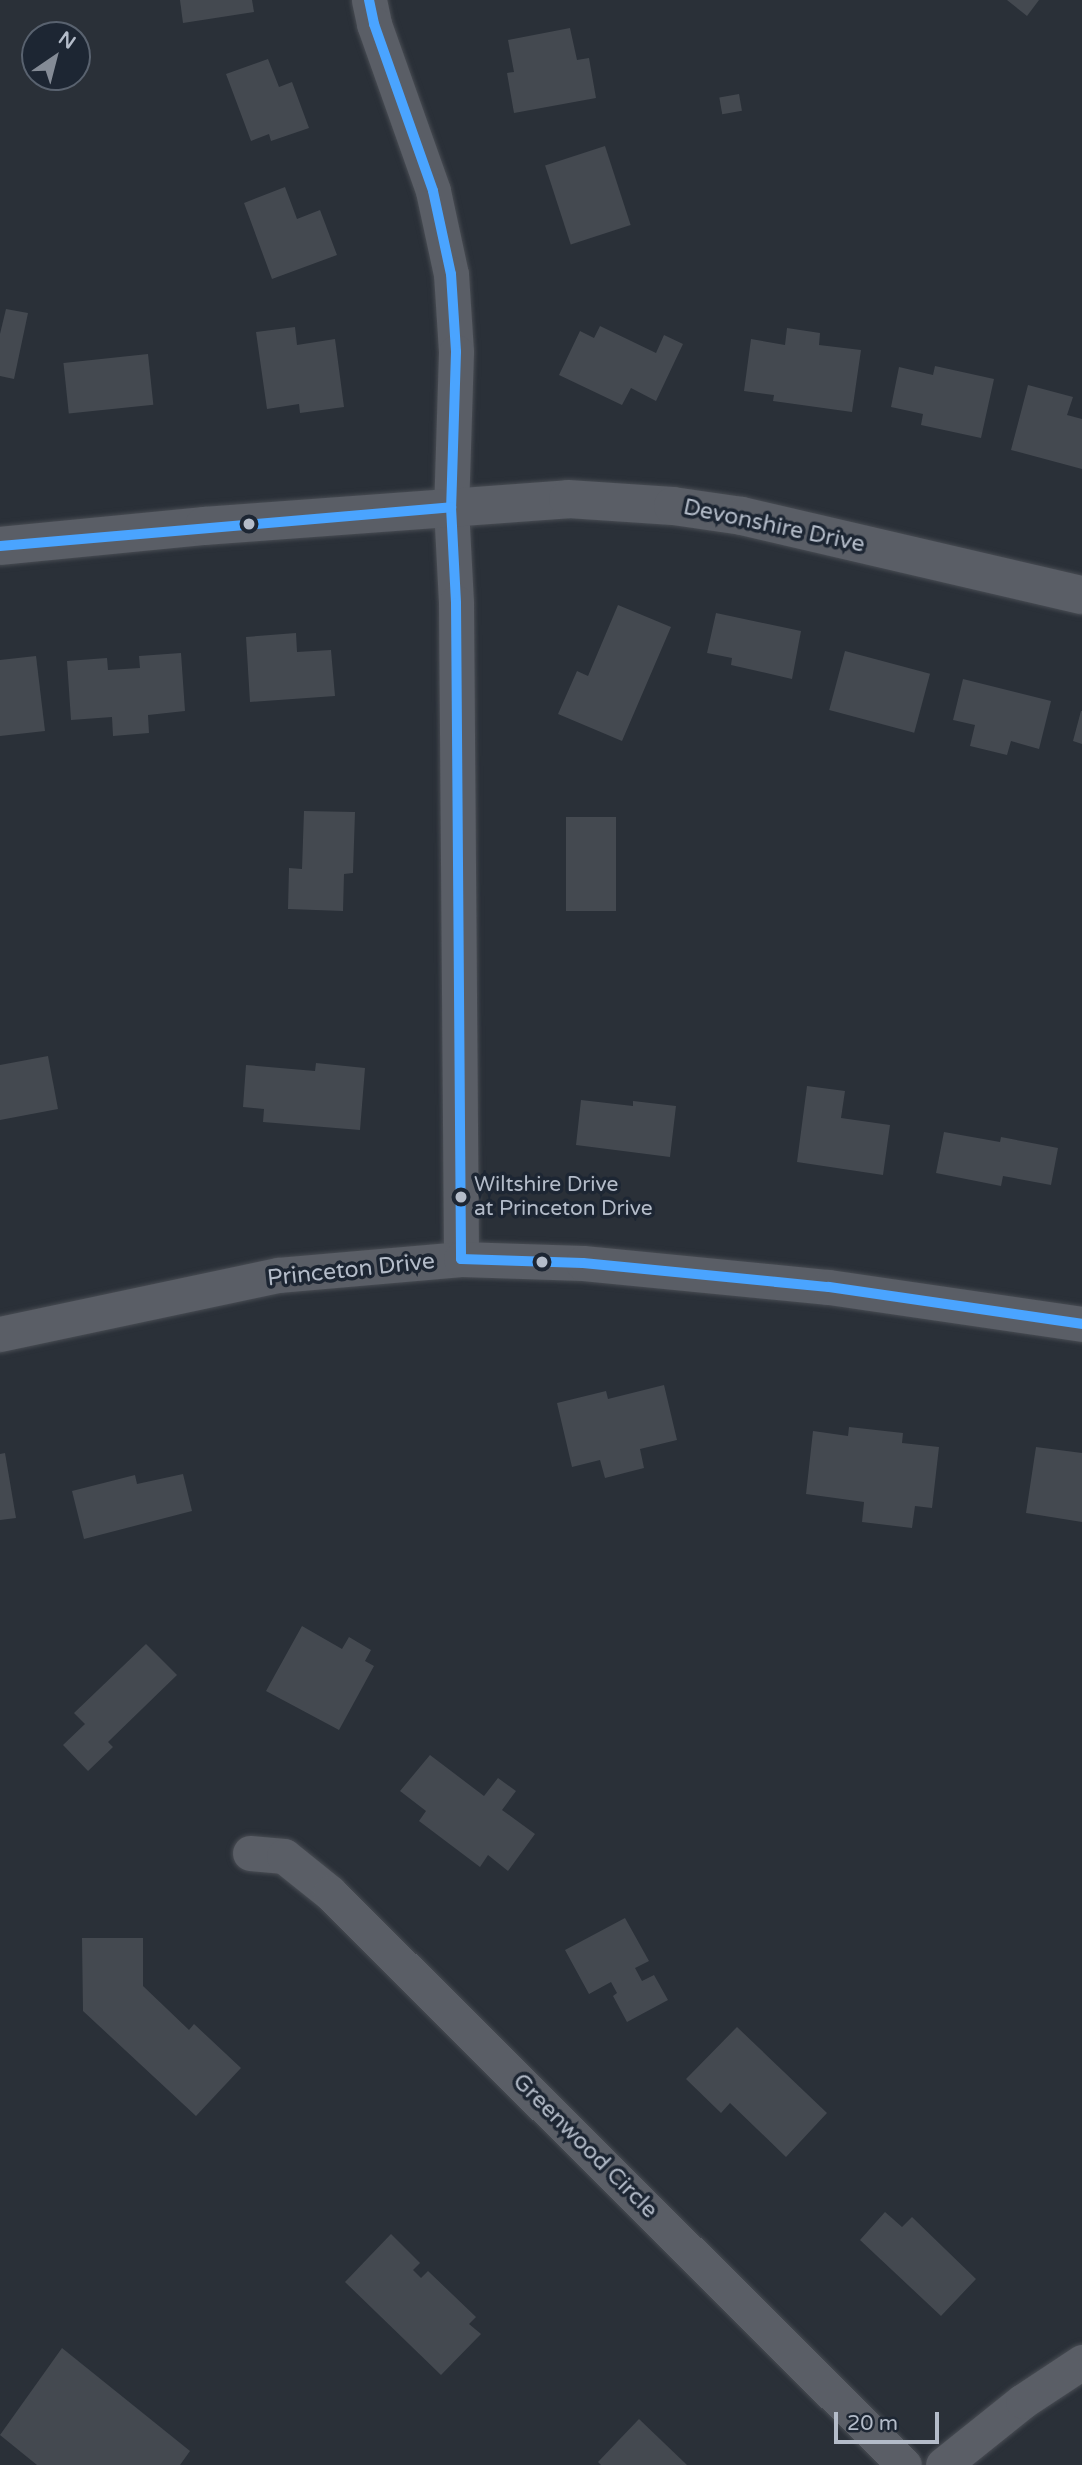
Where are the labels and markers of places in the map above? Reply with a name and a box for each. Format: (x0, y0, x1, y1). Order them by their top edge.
unlabelled marker (242, 517, 256, 531)
place label: Wiltshire Drive at Princeton Drive (474, 1172, 653, 1222)
marker: Wiltshire Drive at Princeton Drive (454, 1190, 468, 1204)
unlabelled marker (535, 1255, 549, 1269)

